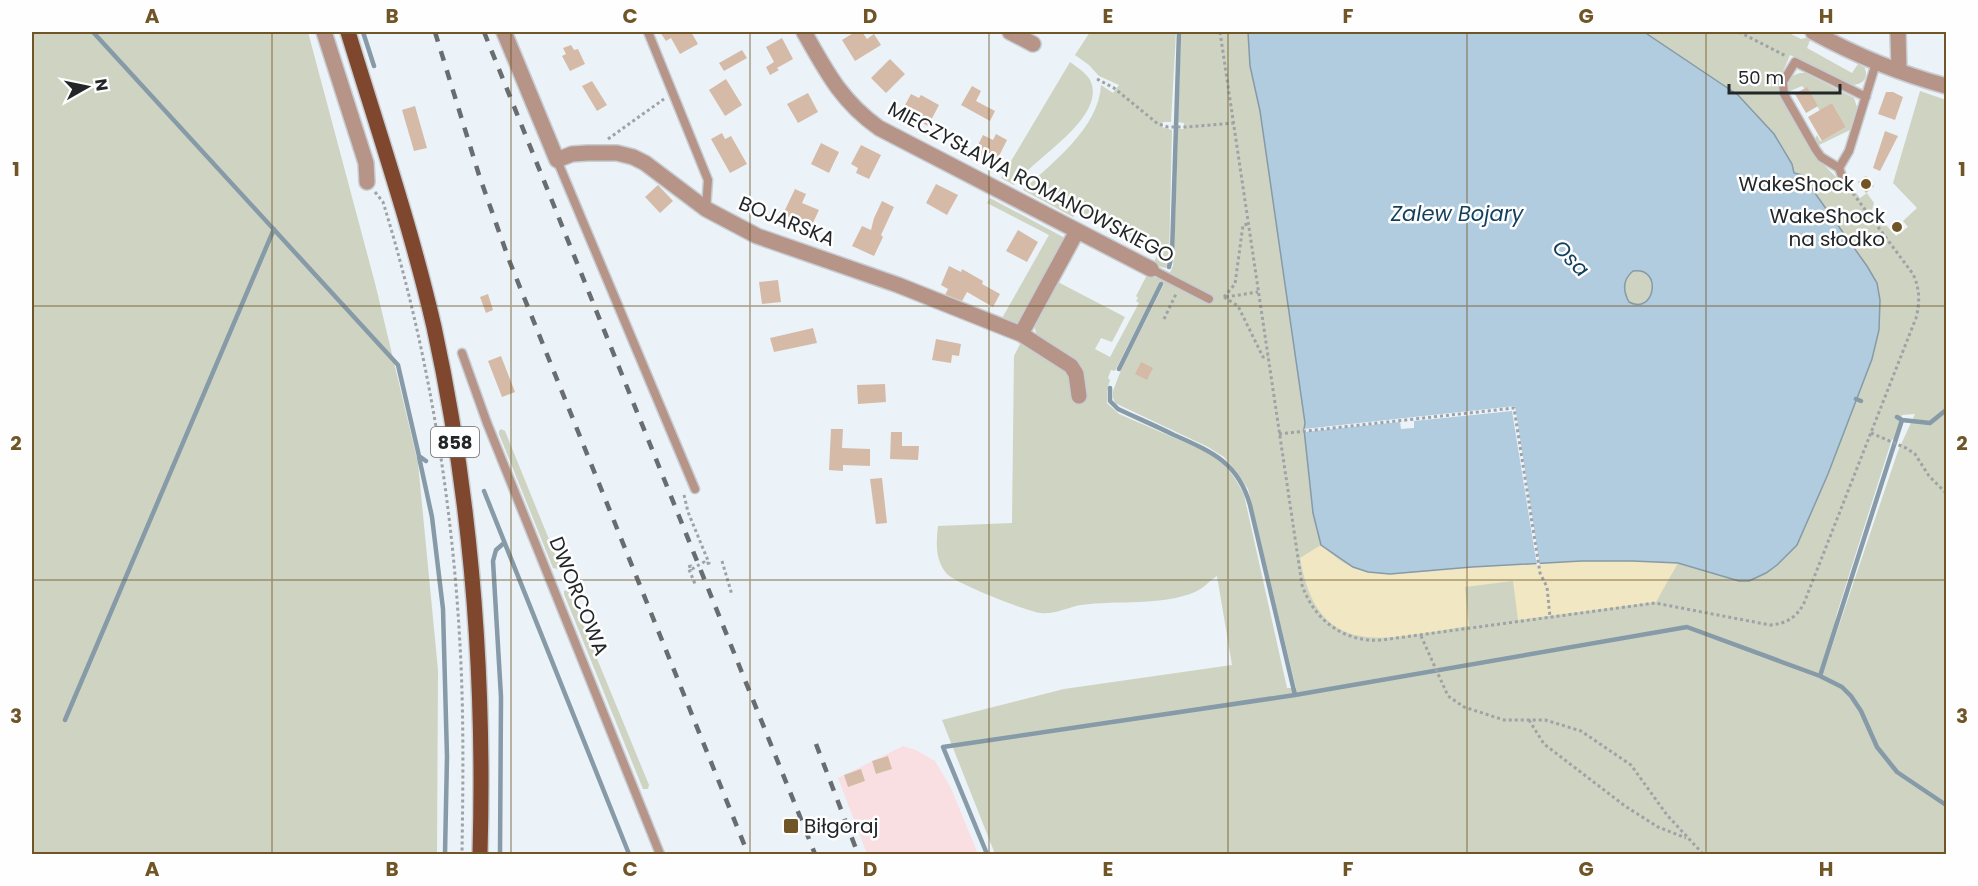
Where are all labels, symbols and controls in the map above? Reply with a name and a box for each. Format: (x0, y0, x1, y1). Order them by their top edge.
text: A (145, 2, 160, 30)
text: B (385, 2, 399, 30)
text: C (622, 2, 638, 30)
text: D (863, 2, 877, 30)
text: E (1103, 2, 1113, 30)
text: F (1343, 2, 1354, 30)
text: G (1578, 2, 1594, 30)
text: H (1819, 2, 1833, 30)
north arrow (57, 57, 117, 117)
scale bar (1729, 57, 1840, 95)
text: 50 m (1738, 65, 1784, 90)
text: N (89, 77, 114, 92)
street label: MIECZYSŁAWA ROMANOWSKIEGO (883, 94, 1179, 270)
text: 1 (12, 155, 20, 183)
text: 1 (1958, 155, 1966, 183)
place label: WakeShock (1738, 170, 1855, 198)
marker: WakeShock (1859, 177, 1873, 191)
street label: BOJARSKA (735, 189, 839, 253)
water label: Zalew Bojary (1390, 199, 1524, 228)
place label: WakeShock na słodko (1769, 202, 1886, 253)
marker: WakeShock na słodko (1890, 220, 1904, 234)
water label: Osa (1546, 233, 1596, 283)
road number: 858 (431, 427, 479, 457)
text: 2 (10, 429, 22, 457)
text: 2 (1956, 429, 1968, 457)
street label: DWORCOWA (542, 532, 616, 660)
text: 3 (10, 702, 22, 730)
text: 3 (1956, 702, 1968, 730)
place label: Biłgoraj (804, 812, 878, 840)
marker: Biłgoraj (782, 817, 800, 835)
text: A (145, 855, 160, 883)
text: B (385, 855, 399, 883)
text: C (622, 855, 638, 883)
text: D (863, 855, 877, 883)
text: E (1103, 855, 1113, 883)
text: F (1343, 855, 1354, 883)
text: G (1578, 855, 1594, 883)
text: H (1819, 855, 1833, 883)

